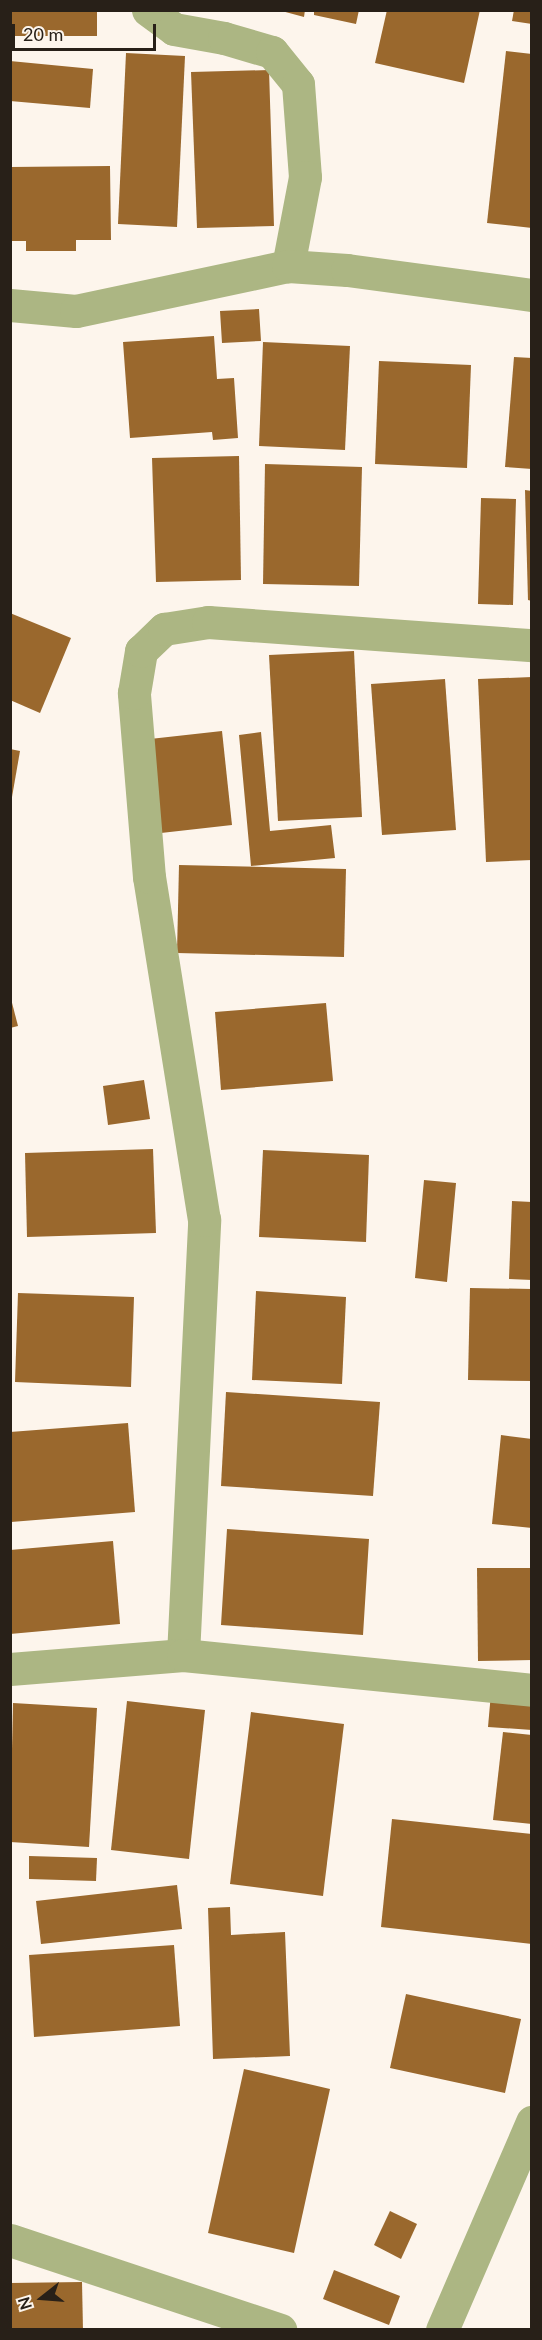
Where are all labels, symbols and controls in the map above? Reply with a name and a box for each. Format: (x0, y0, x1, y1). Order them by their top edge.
scale bar (15, 12, 159, 50)
text: 20 m (23, 23, 63, 45)
north arrow (12, 2268, 72, 2328)
text: N (13, 2295, 35, 2312)

